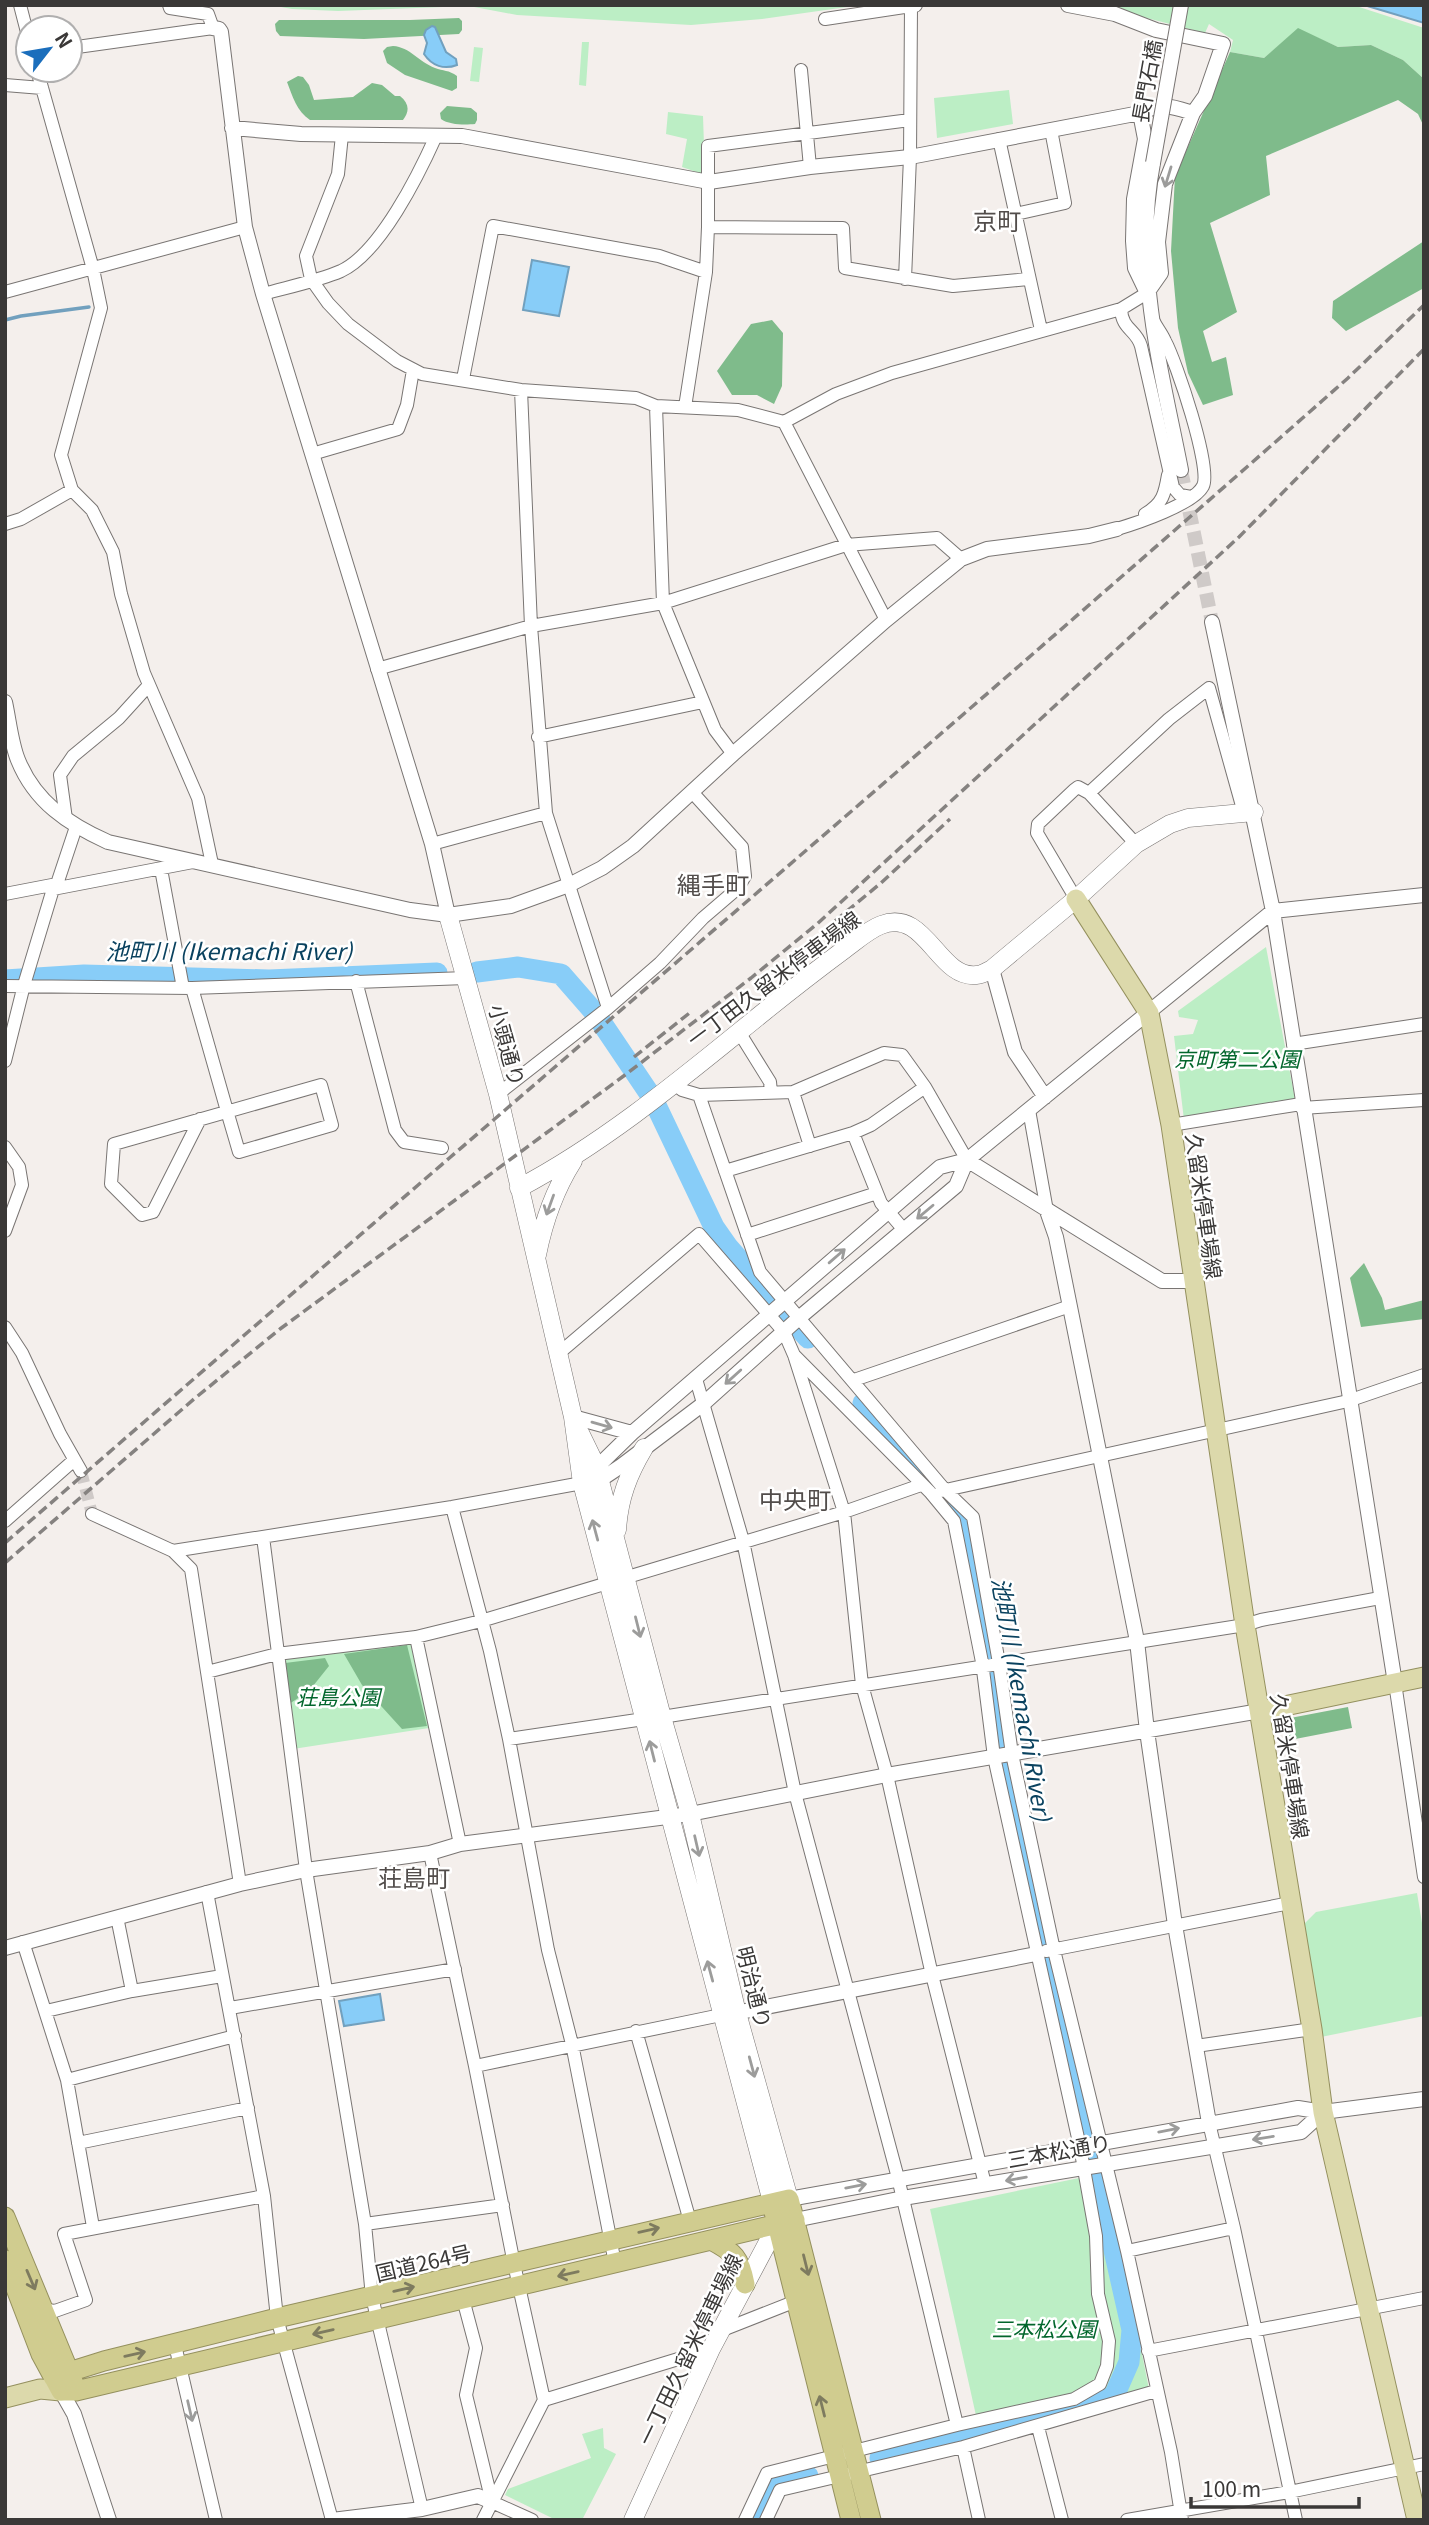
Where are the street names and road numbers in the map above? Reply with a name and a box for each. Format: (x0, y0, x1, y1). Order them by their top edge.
street label: 長門石橋 (1124, 37, 1168, 125)
street label: 一丁田久留米停車場線 (680, 903, 866, 1053)
street label: 小頭通り (483, 1001, 533, 1089)
street label: 久留米停車場線 (1180, 1131, 1230, 1281)
street label: 久留米停車場線 (1265, 1691, 1317, 1841)
street label: 明治通り (730, 1943, 780, 2031)
street label: 三本松通り (1005, 2126, 1113, 2174)
street label: 国道264号 (372, 2236, 474, 2288)
street label: 一丁田久留米停車場線 (629, 2248, 749, 2450)

